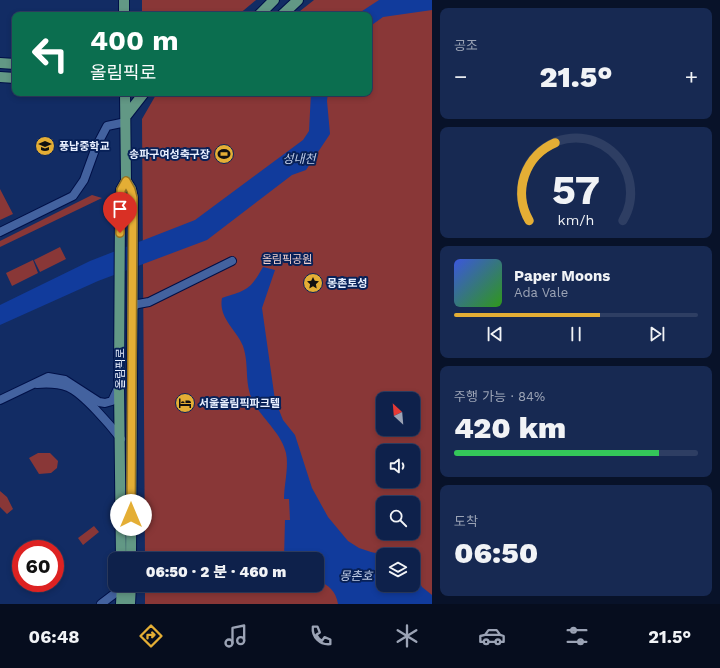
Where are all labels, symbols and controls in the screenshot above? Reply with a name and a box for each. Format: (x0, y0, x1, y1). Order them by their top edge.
text: 400 m (90, 24, 179, 57)
icon: left (24, 28, 76, 80)
text: 공조 (454, 38, 478, 53)
text: 21.5° (539, 59, 613, 94)
text: 올림픽로 (90, 62, 156, 83)
text: − (454, 64, 467, 89)
text: + (685, 64, 698, 89)
school or university icon: 풍납중학교 (34, 135, 56, 157)
place label: 풍납중학교 (59, 140, 110, 153)
sports icon: 송파구여성축구장 (213, 143, 235, 165)
place label: 송파구여성축구장 (129, 148, 210, 161)
water label: 성내천 (282, 152, 318, 166)
text: 57 (552, 165, 600, 214)
pin (103, 192, 137, 233)
icon: arrive (109, 198, 131, 220)
text: km/h (558, 211, 594, 227)
park label: 올림픽공원 (262, 253, 312, 266)
text: Paper Moons (514, 267, 610, 285)
place icon: 몽촌토성 (302, 272, 324, 294)
place label: 몽촌토성 (327, 277, 367, 290)
text: Ada Vale (514, 285, 568, 300)
icon: previous (484, 323, 506, 345)
icon: pause (565, 323, 587, 345)
icon: next (646, 323, 668, 345)
street label: 올림픽로 (114, 349, 127, 389)
text: 주행 가능 · 84% (454, 389, 545, 404)
hotel icon: 서울올림픽파크텔 (174, 392, 196, 414)
north arrow (376, 392, 420, 436)
map controls (376, 392, 420, 592)
place label: 서울올림픽파크텔 (199, 397, 280, 410)
text: 420 km (454, 410, 566, 445)
button: sound (376, 444, 420, 488)
position arrow (110, 494, 152, 536)
button: search (376, 496, 420, 540)
text: 도착 (454, 514, 478, 529)
text: 06:50 (454, 535, 538, 570)
speed limit sign: 60 (12, 540, 64, 592)
button: layers (376, 548, 420, 592)
text: 06:50 · 2 분 · 460 m (146, 563, 286, 581)
water label: 몽촌호 (339, 569, 374, 583)
icon: directions (137, 622, 165, 650)
icon: music (222, 622, 250, 650)
icon: phone (307, 622, 335, 650)
icon: climate (393, 622, 421, 650)
icon: car (478, 622, 506, 650)
icon: filters (563, 622, 591, 650)
text: 06:48 (29, 626, 80, 647)
text: 21.5° (648, 626, 691, 647)

